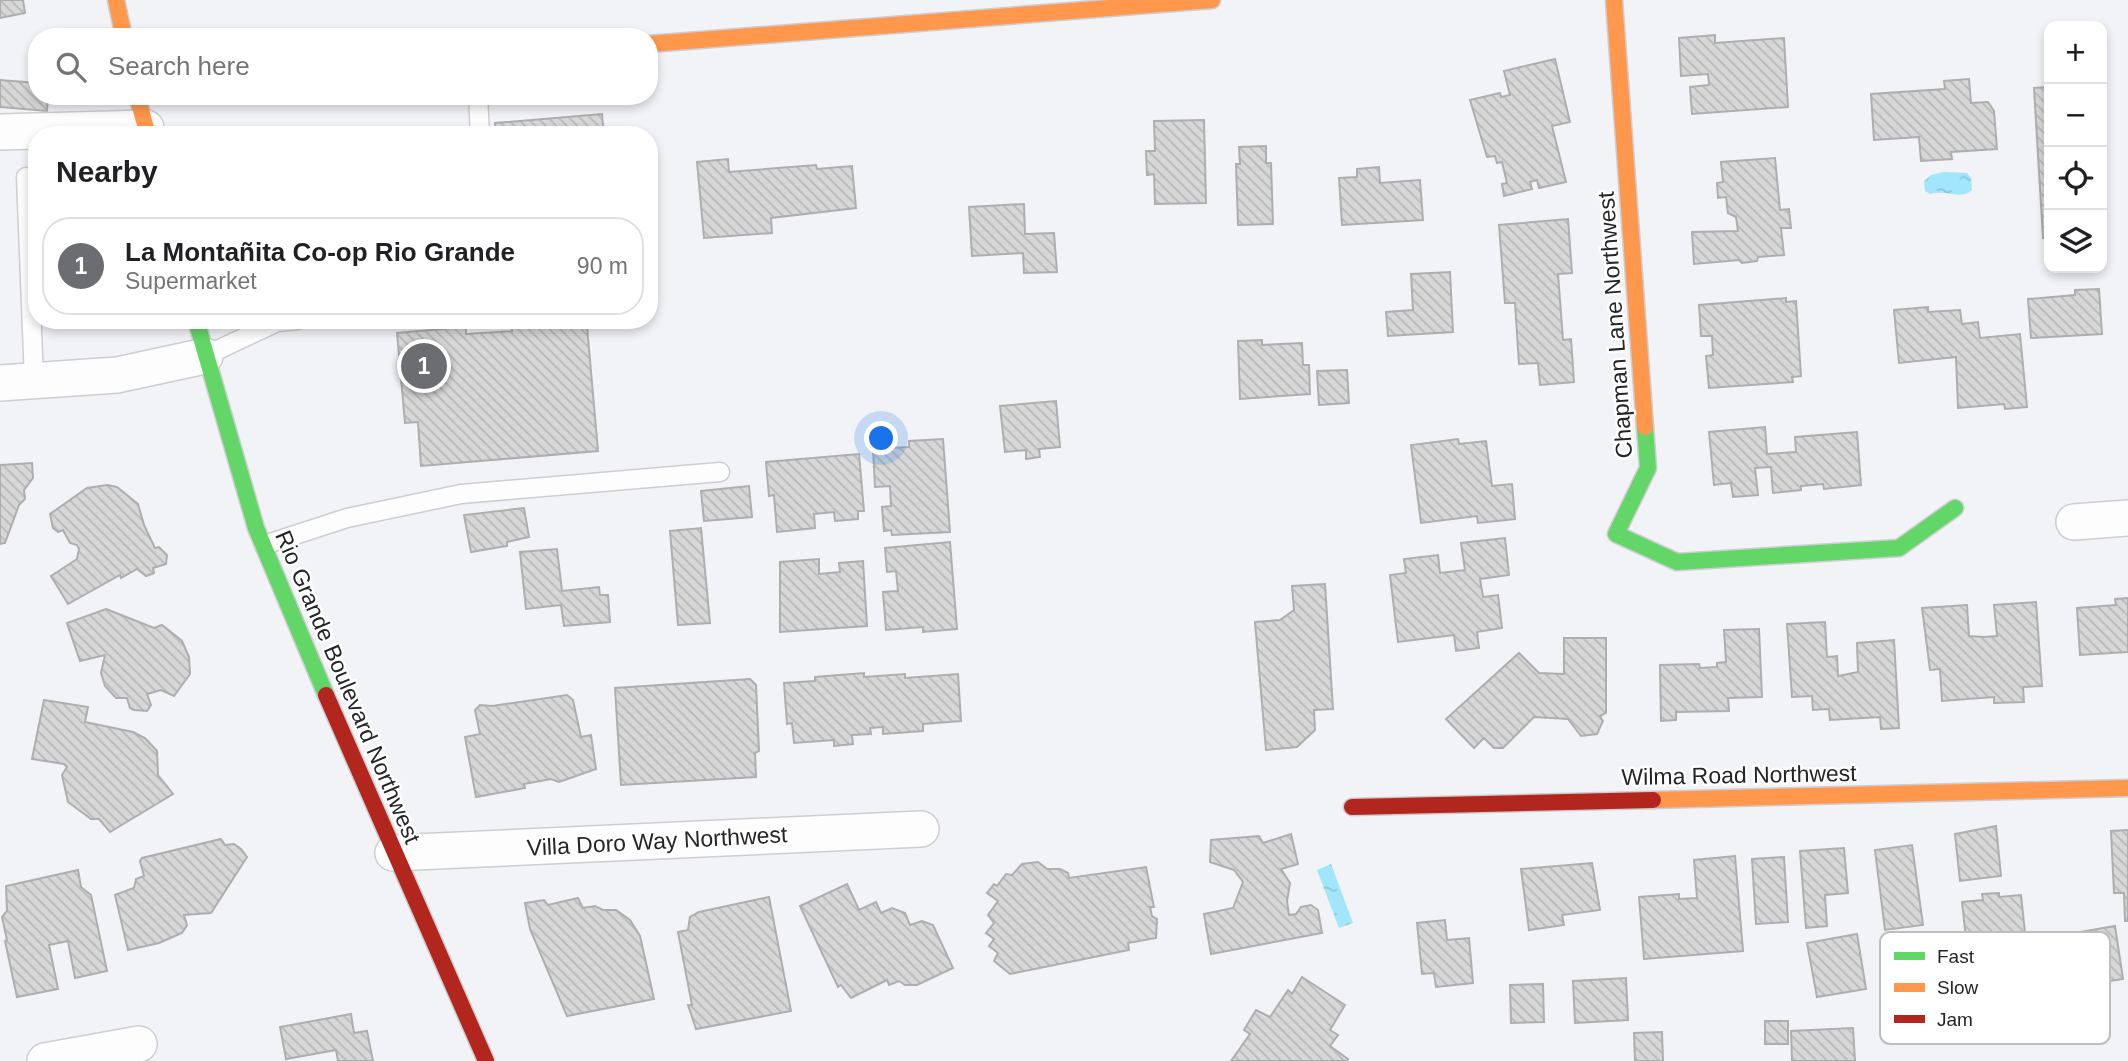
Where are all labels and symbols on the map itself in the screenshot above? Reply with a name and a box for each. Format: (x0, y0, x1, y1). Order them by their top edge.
street label: Chapman Lane Northwest (1593, 190, 1637, 459)
pin: 1 (401, 340, 447, 392)
your location (864, 421, 898, 455)
street label: Rio Grande Boulevard Northwest (270, 527, 426, 848)
street label: Wilma Road Northwest (1621, 760, 1857, 790)
street label: Villa Doro Way Northwest (526, 821, 788, 861)
legend (1880, 932, 2110, 1044)
text: Fast (1937, 946, 1975, 967)
text: Slow (1937, 977, 1978, 998)
text: Jam (1937, 1009, 1973, 1030)

